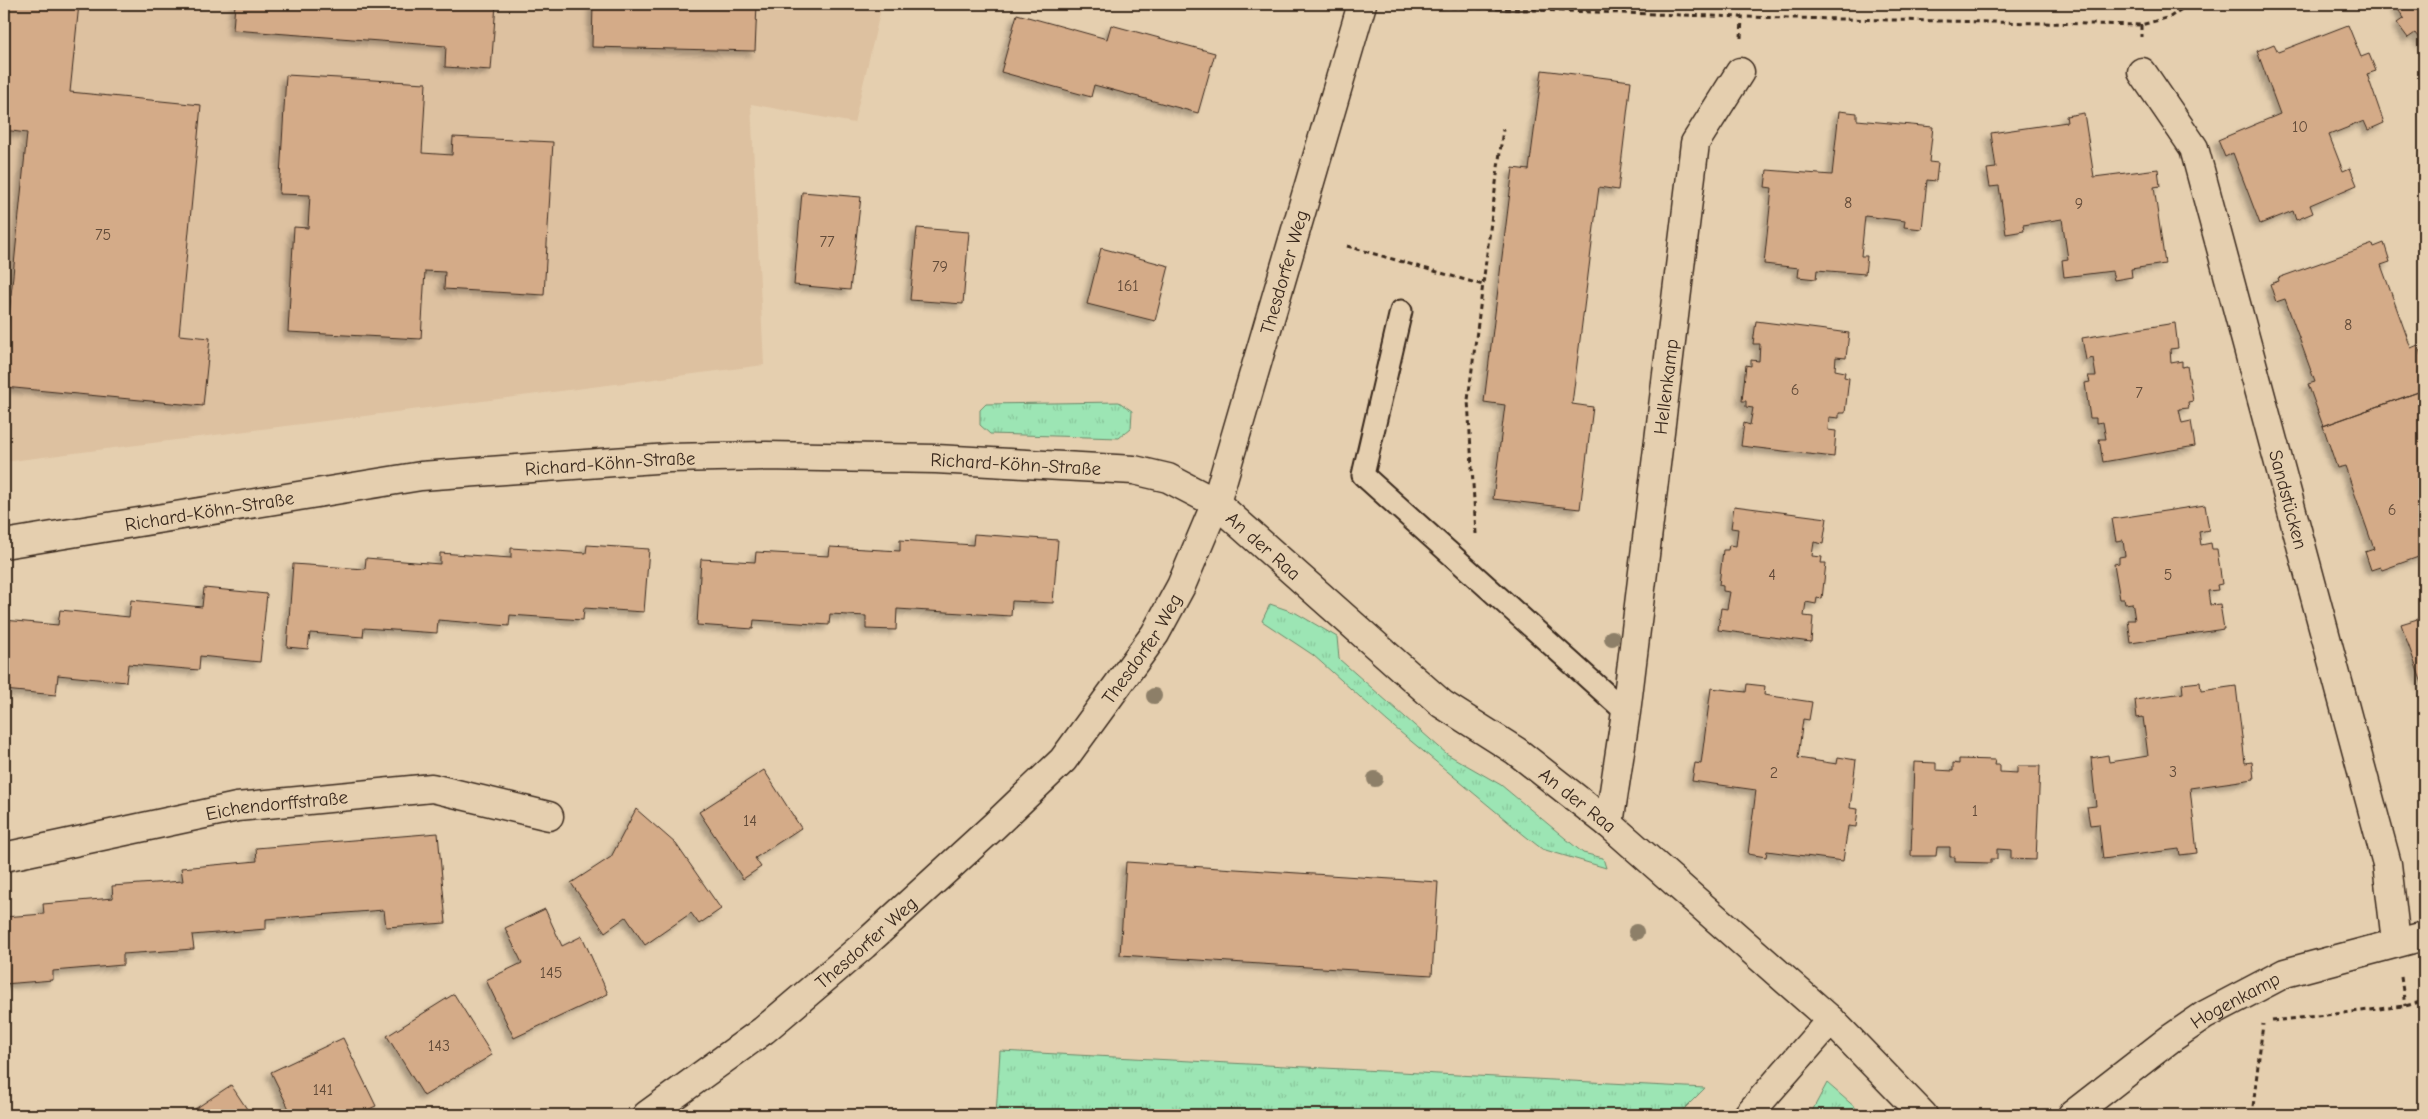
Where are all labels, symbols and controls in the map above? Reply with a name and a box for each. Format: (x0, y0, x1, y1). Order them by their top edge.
house number: 10 (2292, 118, 2308, 136)
house number: 8 (1844, 194, 1852, 212)
house number: 9 (2075, 195, 2083, 213)
street label: Thesdorfer Weg (1256, 208, 1313, 337)
house number: 75 (95, 226, 111, 244)
house number: 77 (819, 233, 835, 251)
house number: 79 (932, 258, 948, 276)
house number: 161 (1117, 277, 1139, 295)
house number: 8 (2344, 316, 2352, 334)
street label: Hellenkamp (1650, 338, 1683, 436)
house number: 6 (1791, 381, 1799, 399)
house number: 7 (2135, 384, 2143, 402)
street label: Richard-Köhn-Straße (524, 447, 696, 480)
street label: Sandstücken (2264, 448, 2312, 552)
street label: Richard-Köhn-Straße (930, 449, 1102, 480)
street label: Richard-Köhn-Straße (123, 487, 296, 536)
house number: 6 (2388, 501, 2396, 519)
street label: An der Raa (1221, 507, 1305, 585)
house number: 4 (1768, 566, 1776, 584)
house number: 5 (2164, 566, 2172, 584)
street label: Thesdorfer Weg (1098, 590, 1187, 709)
street label: An der Raa (1534, 763, 1621, 837)
house number: 3 (2169, 763, 2177, 781)
house number: 2 (1770, 764, 1778, 782)
street label: Eichendorffstraße (204, 786, 349, 825)
house number: 1 (1972, 802, 1978, 820)
house number: 14 (743, 812, 757, 830)
street label: Thesdorfer Weg (811, 892, 922, 994)
house number: 145 (540, 964, 562, 982)
street label: Hogenkamp (2186, 968, 2284, 1034)
house number: 143 (428, 1037, 450, 1055)
house number: 141 (313, 1081, 333, 1099)

